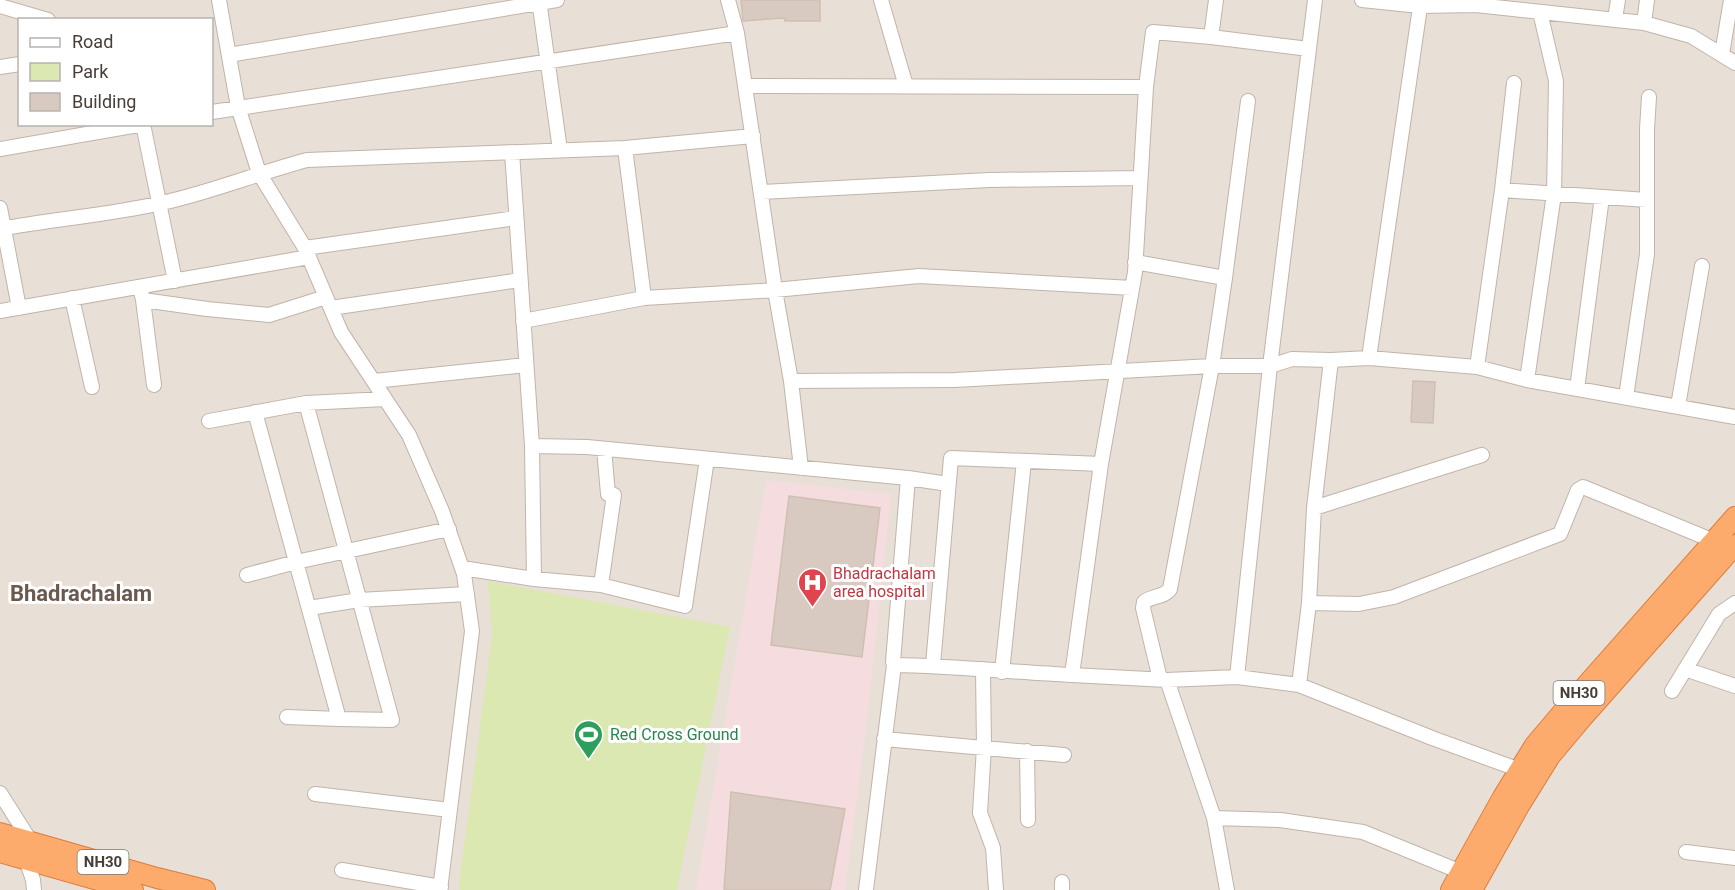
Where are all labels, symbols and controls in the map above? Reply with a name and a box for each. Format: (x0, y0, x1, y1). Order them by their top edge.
legend (18, 18, 213, 126)
text: Road (72, 31, 113, 52)
text: Park (72, 61, 109, 82)
text: Building (72, 91, 136, 112)
place label: Bhadrachalam area hospital (833, 564, 936, 601)
hospital icon: Bhadrachalam area hospital (796, 566, 828, 608)
district label: Bhadrachalam (10, 581, 152, 606)
road number: NH30 (1554, 681, 1604, 705)
sports icon: Red Cross Ground (573, 718, 605, 760)
place label: Red Cross Ground (610, 725, 739, 744)
road number: NH30 (78, 850, 128, 874)

